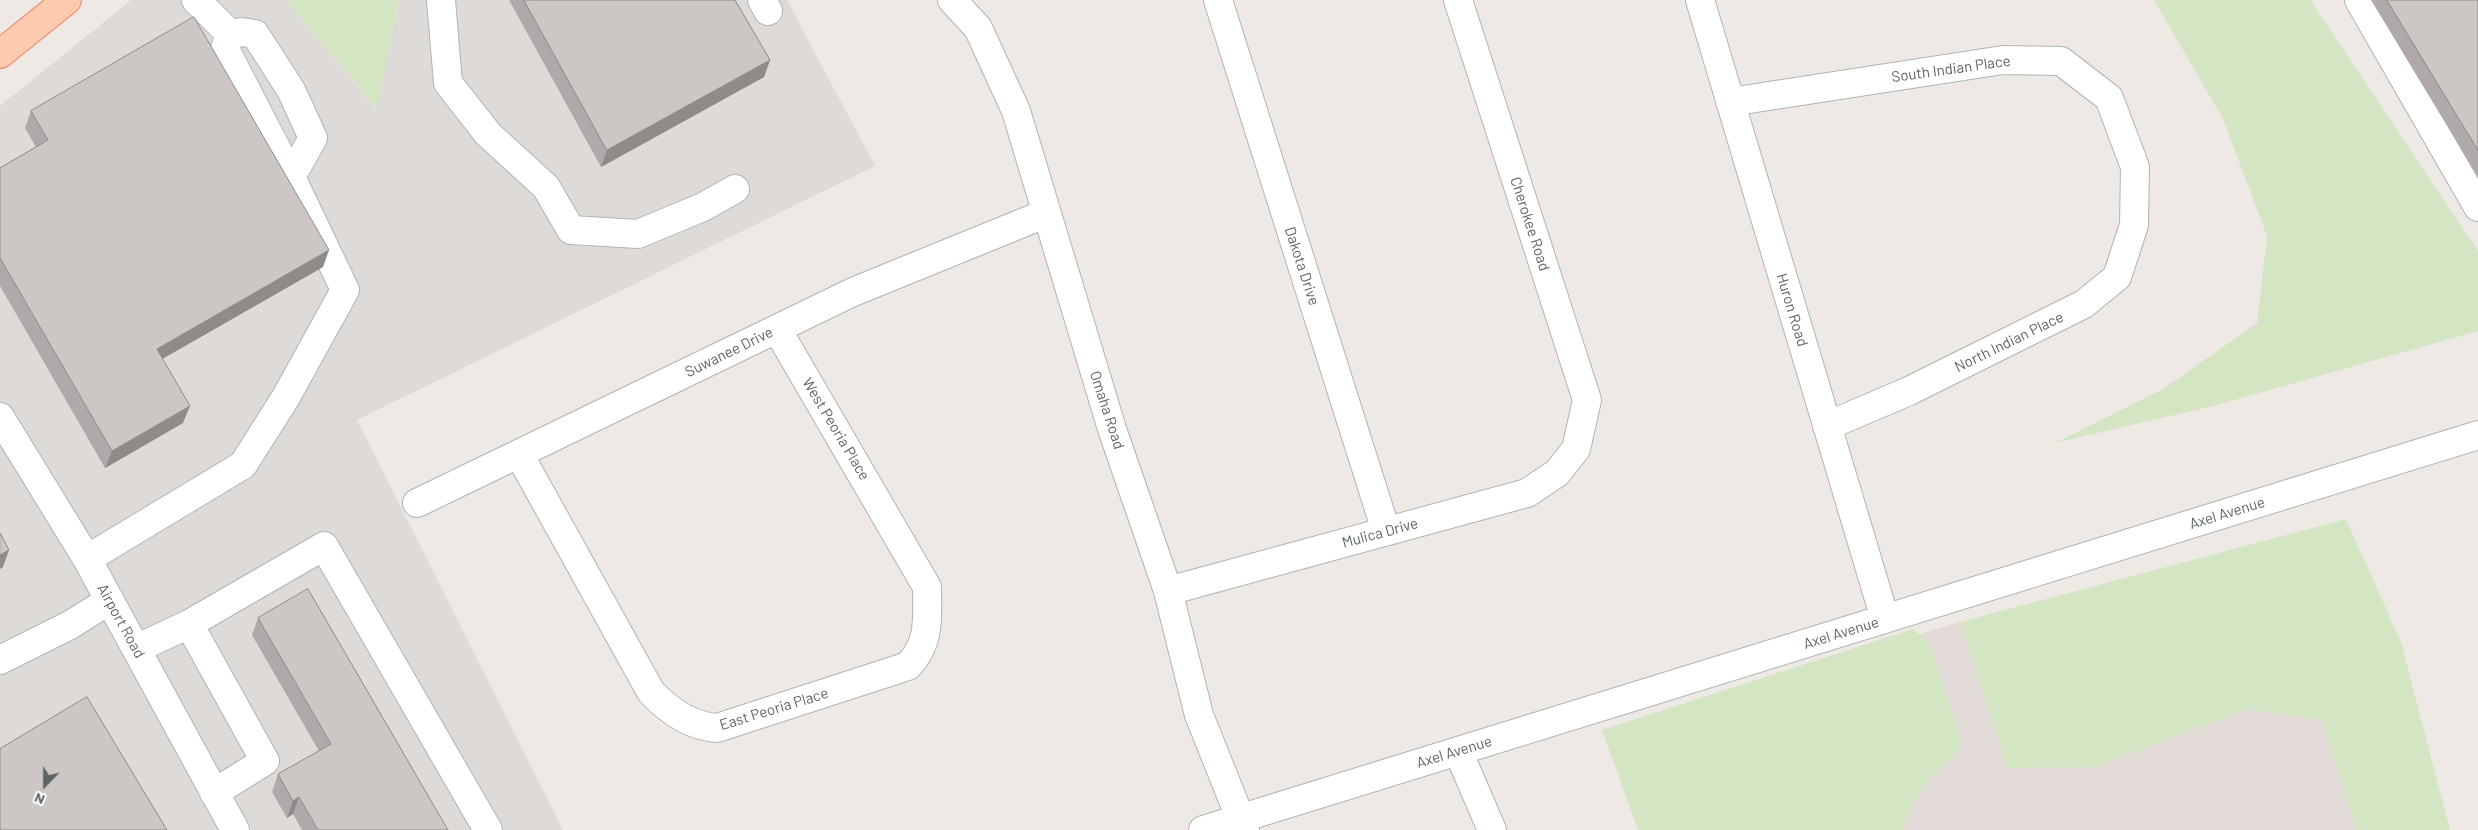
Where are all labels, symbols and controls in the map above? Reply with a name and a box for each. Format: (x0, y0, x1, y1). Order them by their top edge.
street label: South Indian Place (1890, 52, 2012, 86)
street label: Cherokee Road (1506, 175, 1554, 273)
street label: Dakota Drive (1281, 224, 1323, 308)
street label: Huron Road (1772, 271, 1812, 349)
street label: North Indian Place (1952, 308, 2066, 376)
street label: Suwanee Drive (682, 323, 776, 381)
street label: Omaha Road (1086, 369, 1128, 451)
street label: West Peoria Place (798, 374, 874, 484)
street label: Axel Avenue (2187, 493, 2267, 533)
street label: Mulica Drive (1340, 514, 1420, 552)
street label: Airport Road (93, 581, 149, 661)
street label: Axel Avenue (1801, 613, 1881, 653)
street label: East Peoria Place (717, 684, 831, 734)
street label: Axel Avenue (1414, 732, 1494, 772)
north arrow (20, 760, 70, 810)
text: N (32, 790, 47, 809)

